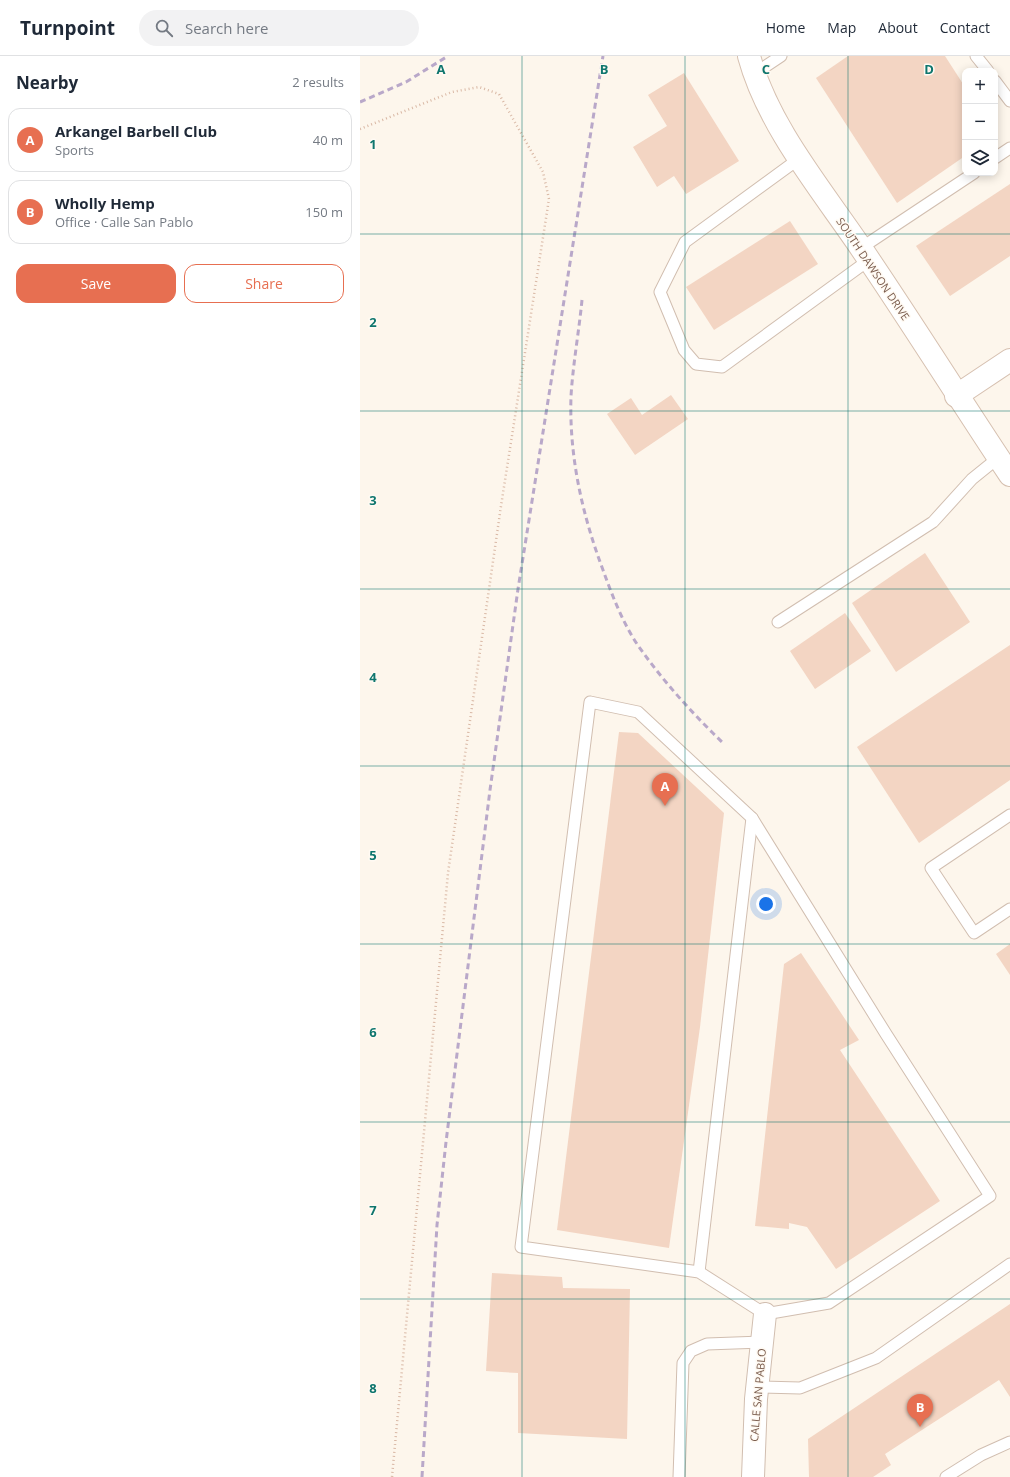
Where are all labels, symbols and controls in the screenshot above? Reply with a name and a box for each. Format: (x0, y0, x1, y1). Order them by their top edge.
search box (139, 10, 419, 46)
text: Turnpoint (20, 15, 115, 41)
icon: search (153, 17, 175, 39)
text: Search here (185, 18, 269, 38)
text: Home (766, 18, 805, 37)
text: Map (827, 18, 856, 37)
text: About (878, 18, 918, 37)
text: Contact (940, 18, 990, 37)
text: A (437, 60, 446, 78)
text: B (600, 60, 609, 78)
text: C (762, 60, 770, 78)
text: D (924, 60, 934, 78)
map controls (962, 68, 998, 176)
button: + (962, 68, 998, 104)
text: Nearby (16, 71, 78, 94)
text: 2 results (292, 73, 344, 91)
button: − (962, 104, 998, 140)
text: Arkangel Barbell Club (55, 121, 217, 141)
text: A (26, 131, 34, 149)
text: 40 m (313, 131, 343, 149)
text: 1 (369, 135, 377, 153)
button: layers (962, 140, 998, 176)
text: Sports (55, 141, 94, 159)
text: Wholly Hemp (55, 193, 155, 213)
text: B (26, 203, 34, 221)
text: 150 m (305, 203, 343, 221)
text: Office · Calle San Pablo (55, 213, 193, 231)
street label: SOUTH DAWSON DRIVE (833, 214, 913, 323)
button: Save (16, 264, 176, 303)
button: Share (184, 264, 344, 303)
text: 2 (369, 313, 377, 331)
text: 3 (369, 491, 377, 509)
text: 4 (369, 668, 377, 686)
pin: A (652, 773, 678, 806)
text: 5 (369, 846, 377, 864)
your location (756, 894, 776, 914)
text: 6 (369, 1023, 377, 1041)
text: 7 (369, 1201, 377, 1219)
street label: CALLE SAN PABLO (746, 1348, 769, 1442)
text: 8 (369, 1379, 377, 1397)
pin: B (907, 1394, 933, 1427)

